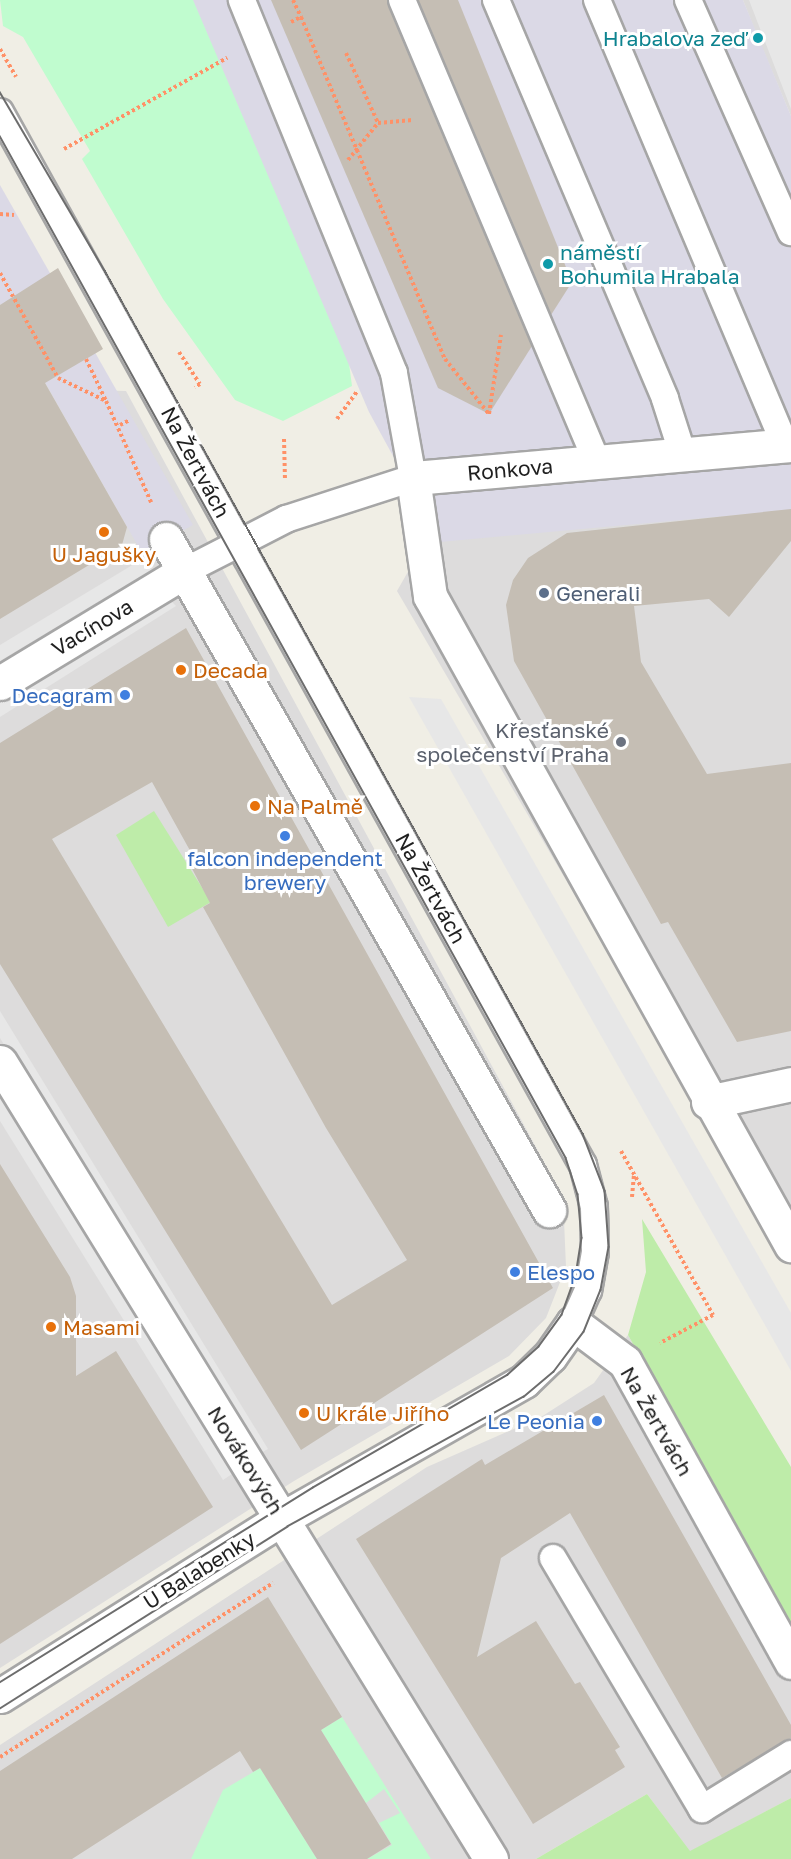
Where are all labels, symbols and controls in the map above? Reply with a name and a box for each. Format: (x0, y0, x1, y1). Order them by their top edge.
place label: Hrabalova zeď (603, 25, 746, 51)
marker: Hrabalova zeď (751, 31, 765, 45)
place label: náměstí Bohumila Hrabala (560, 239, 740, 289)
marker: náměstí Bohumila Hrabala (541, 257, 555, 271)
street label: Na Žertvách (156, 402, 236, 522)
street label: Ronkova (466, 453, 554, 485)
marker: U Jagušky (97, 525, 111, 539)
place label: U Jagušky (52, 541, 156, 567)
place label: Generali (556, 580, 640, 606)
marker: Generali (537, 586, 551, 600)
street label: Vacínova (47, 593, 137, 661)
place label: Decada (193, 657, 268, 683)
marker: Decada (174, 663, 188, 677)
place label: Decagram (11, 682, 113, 708)
marker: Decagram (118, 688, 132, 702)
place label: Křesťanské společenství Praha (416, 717, 609, 767)
marker: Křesťanské společenství Praha (614, 735, 628, 749)
place label: Na Palmě (267, 793, 363, 819)
marker: Na Palmě (248, 799, 262, 813)
street label: Na Žertvách (390, 828, 472, 948)
marker: falcon independent brewery (278, 829, 292, 843)
place label: falcon independent brewery (187, 845, 383, 895)
place label: Elespo (527, 1259, 595, 1285)
marker: Elespo (508, 1265, 522, 1279)
place label: Masami (63, 1314, 140, 1340)
marker: Masami (44, 1320, 58, 1334)
street label: Na Žertvách (616, 1362, 698, 1480)
place label: U krále Jiřího (316, 1400, 449, 1426)
street label: Novákových (203, 1401, 289, 1519)
marker: U krále Jiřího (297, 1406, 311, 1420)
place label: Le Peonia (487, 1408, 585, 1434)
marker: Le Peonia (590, 1414, 604, 1428)
street label: U Balabenky (138, 1526, 260, 1614)

